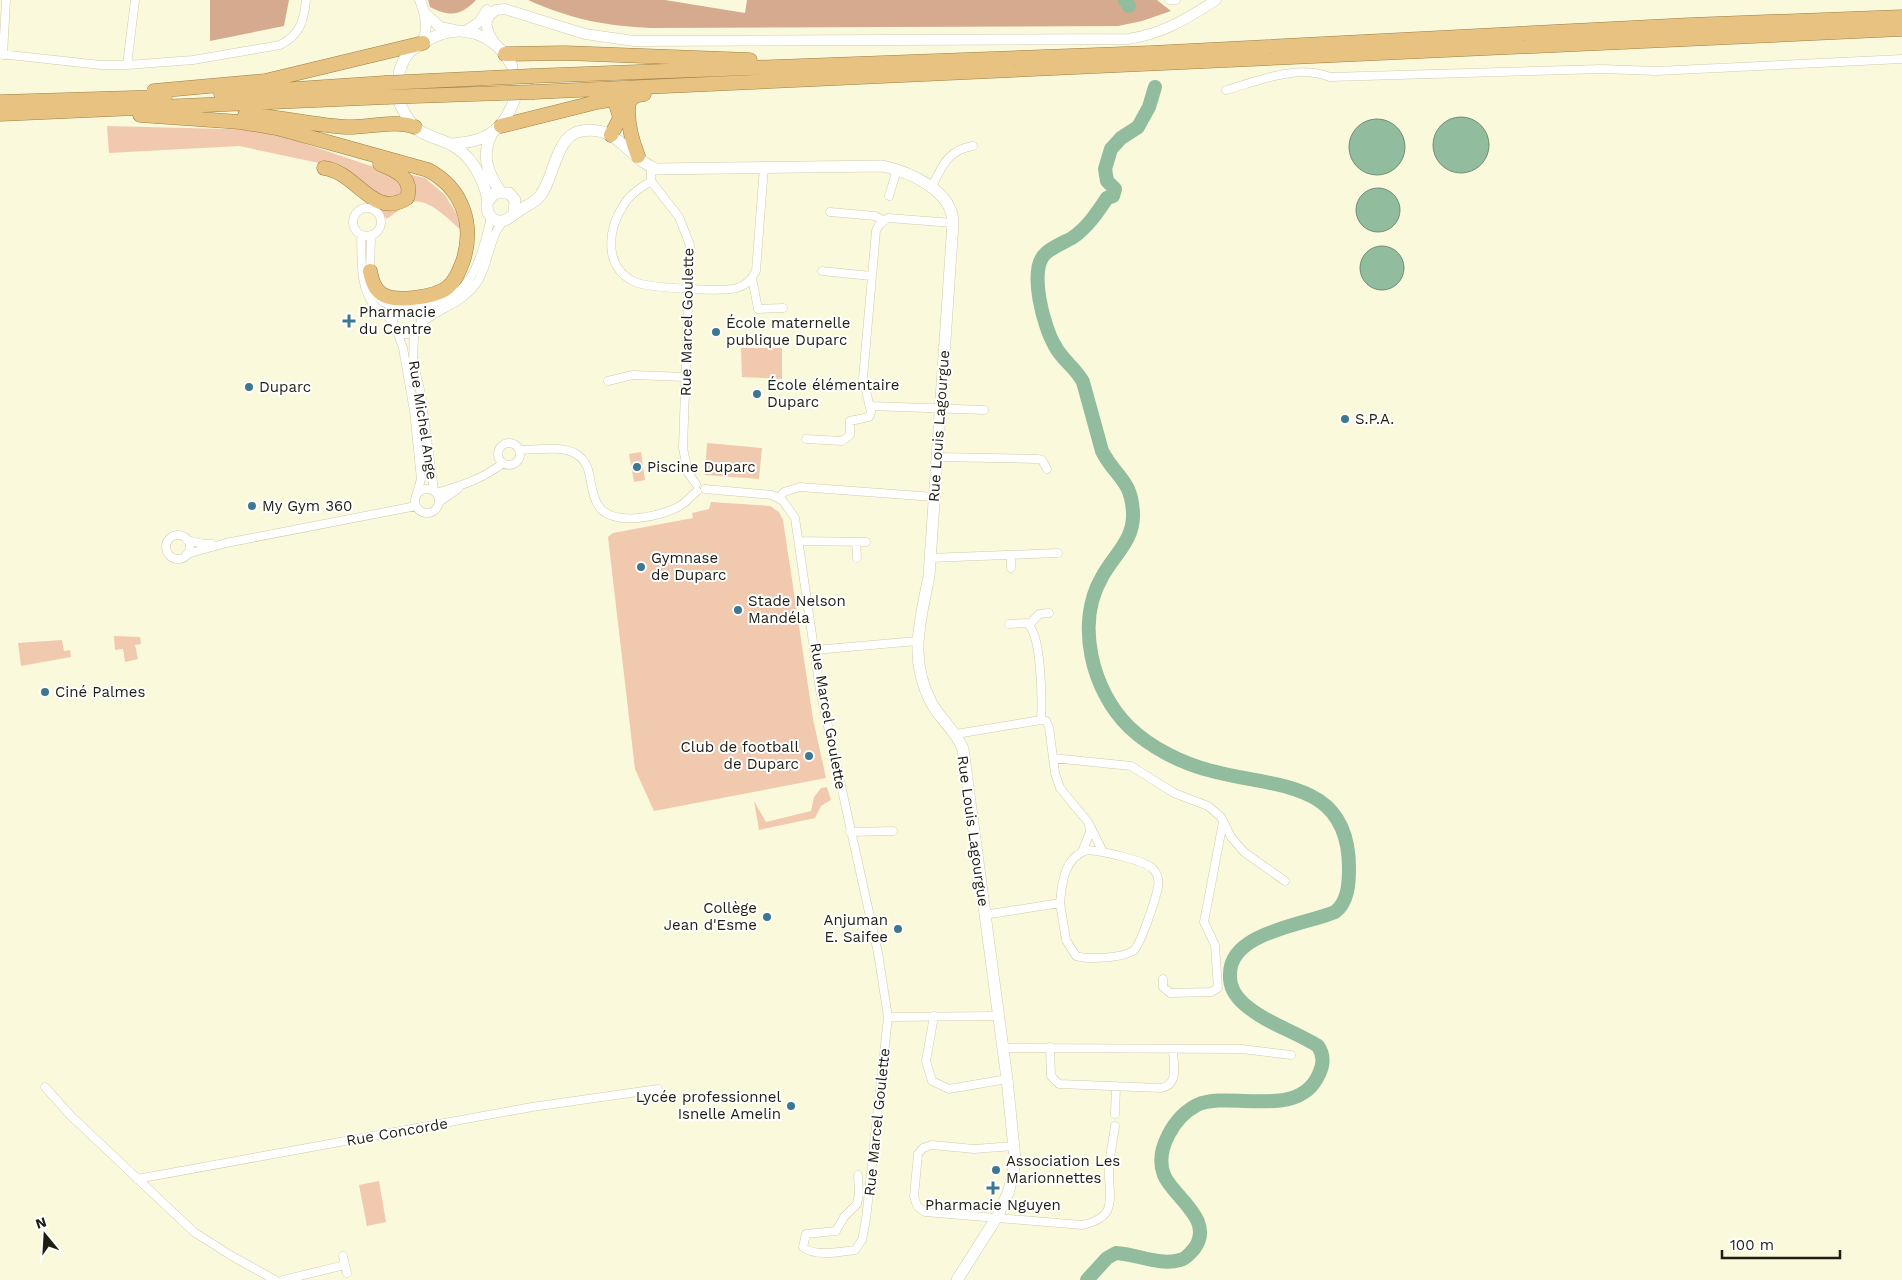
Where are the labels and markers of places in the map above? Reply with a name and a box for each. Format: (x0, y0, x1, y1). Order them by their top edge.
place label: Pharmacie du Centre (359, 303, 436, 338)
place label: École maternelle publique Duparc (726, 314, 850, 349)
marker: Pharmacie du Centre (343, 315, 355, 327)
marker: École maternelle publique Duparc (710, 326, 722, 338)
place label: École élémentaire Duparc (767, 376, 899, 411)
place label: Duparc (259, 378, 311, 396)
marker: Duparc (243, 381, 255, 393)
marker: École élémentaire Duparc (751, 388, 763, 400)
place label: S.P.A. (1355, 410, 1394, 428)
marker: S.P.A. (1339, 413, 1351, 425)
place label: Piscine Duparc (647, 458, 756, 476)
marker: Piscine Duparc (631, 461, 643, 473)
place label: My Gym 360 (262, 497, 352, 515)
marker: My Gym 360 (246, 500, 258, 512)
place label: Gymnase de Duparc (651, 549, 726, 584)
marker: Gymnase de Duparc (635, 561, 647, 573)
place label: Stade Nelson Mandéla (748, 592, 846, 627)
marker: Stade Nelson Mandéla (732, 604, 744, 616)
place label: Ciné Palmes (55, 683, 146, 701)
marker: Ciné Palmes (39, 686, 51, 698)
place label: Club de football de Duparc (681, 738, 799, 773)
marker: Club de football de Duparc (803, 750, 815, 762)
place label: Collège Jean d'Esme (664, 899, 757, 934)
marker: Collège Jean d'Esme (761, 911, 773, 923)
place label: Anjuman E. Saifee (823, 911, 888, 946)
marker: Anjuman E. Saifee (892, 923, 904, 935)
place label: Lycée professionnel Isnelle Amelin (636, 1088, 781, 1123)
marker: Lycée professionnel Isnelle Amelin (785, 1100, 797, 1112)
place label: Association Les Marionnettes (1006, 1152, 1120, 1187)
marker: Association Les Marionnettes (990, 1164, 1002, 1176)
marker: Pharmacie Nguyen (987, 1182, 999, 1194)
place label: Pharmacie Nguyen (925, 1196, 1061, 1214)

